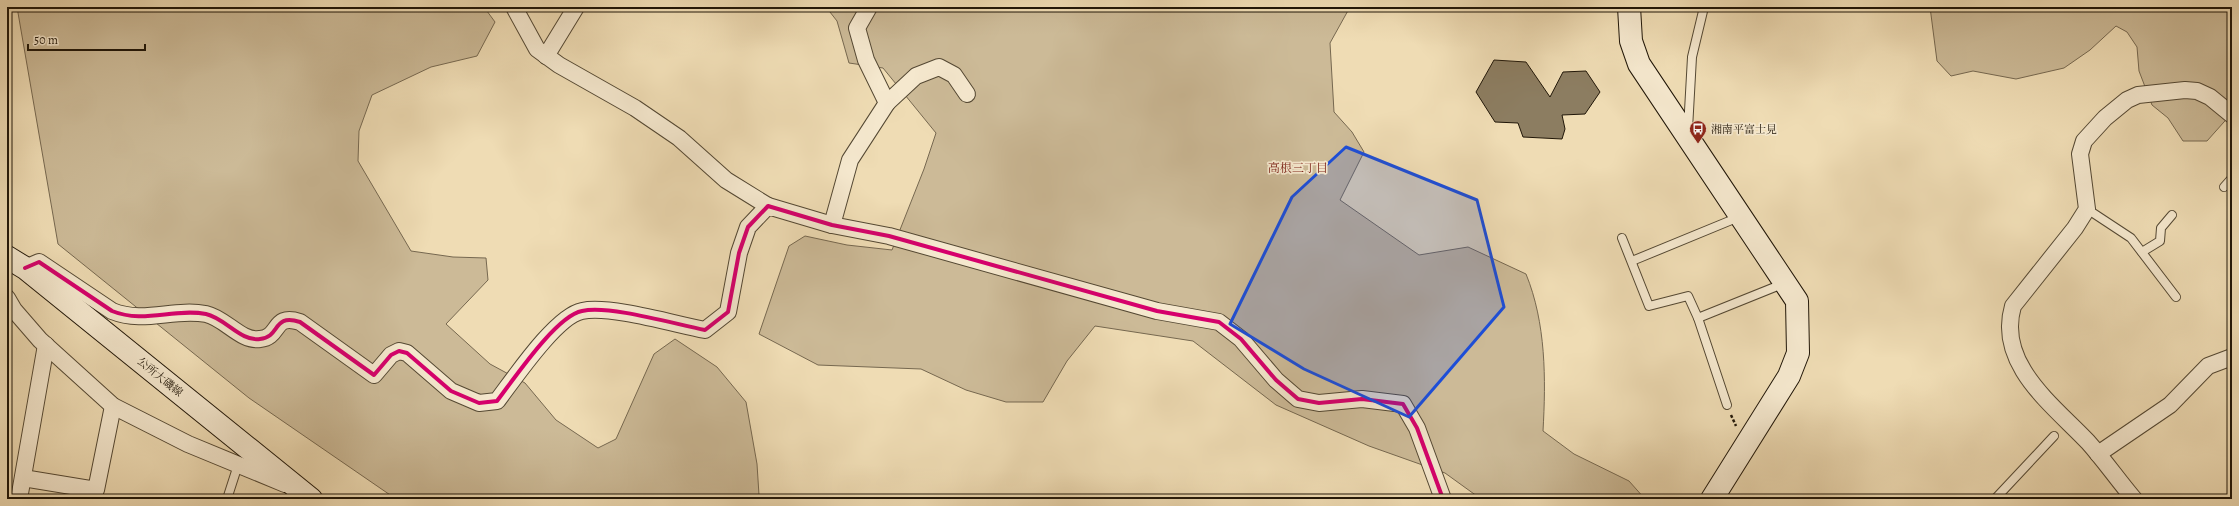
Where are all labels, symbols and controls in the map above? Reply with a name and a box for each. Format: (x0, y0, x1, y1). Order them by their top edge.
scale bar (28, 26, 145, 52)
text: 50 m (34, 32, 58, 48)
bus stop icon: 湘南平富士見 (1688, 119, 1708, 144)
place label: 湘南平富士見 (1711, 122, 1777, 137)
district label: 高根三丁目 (1268, 160, 1328, 176)
street label: 公所大磯線 (134, 354, 186, 400)

